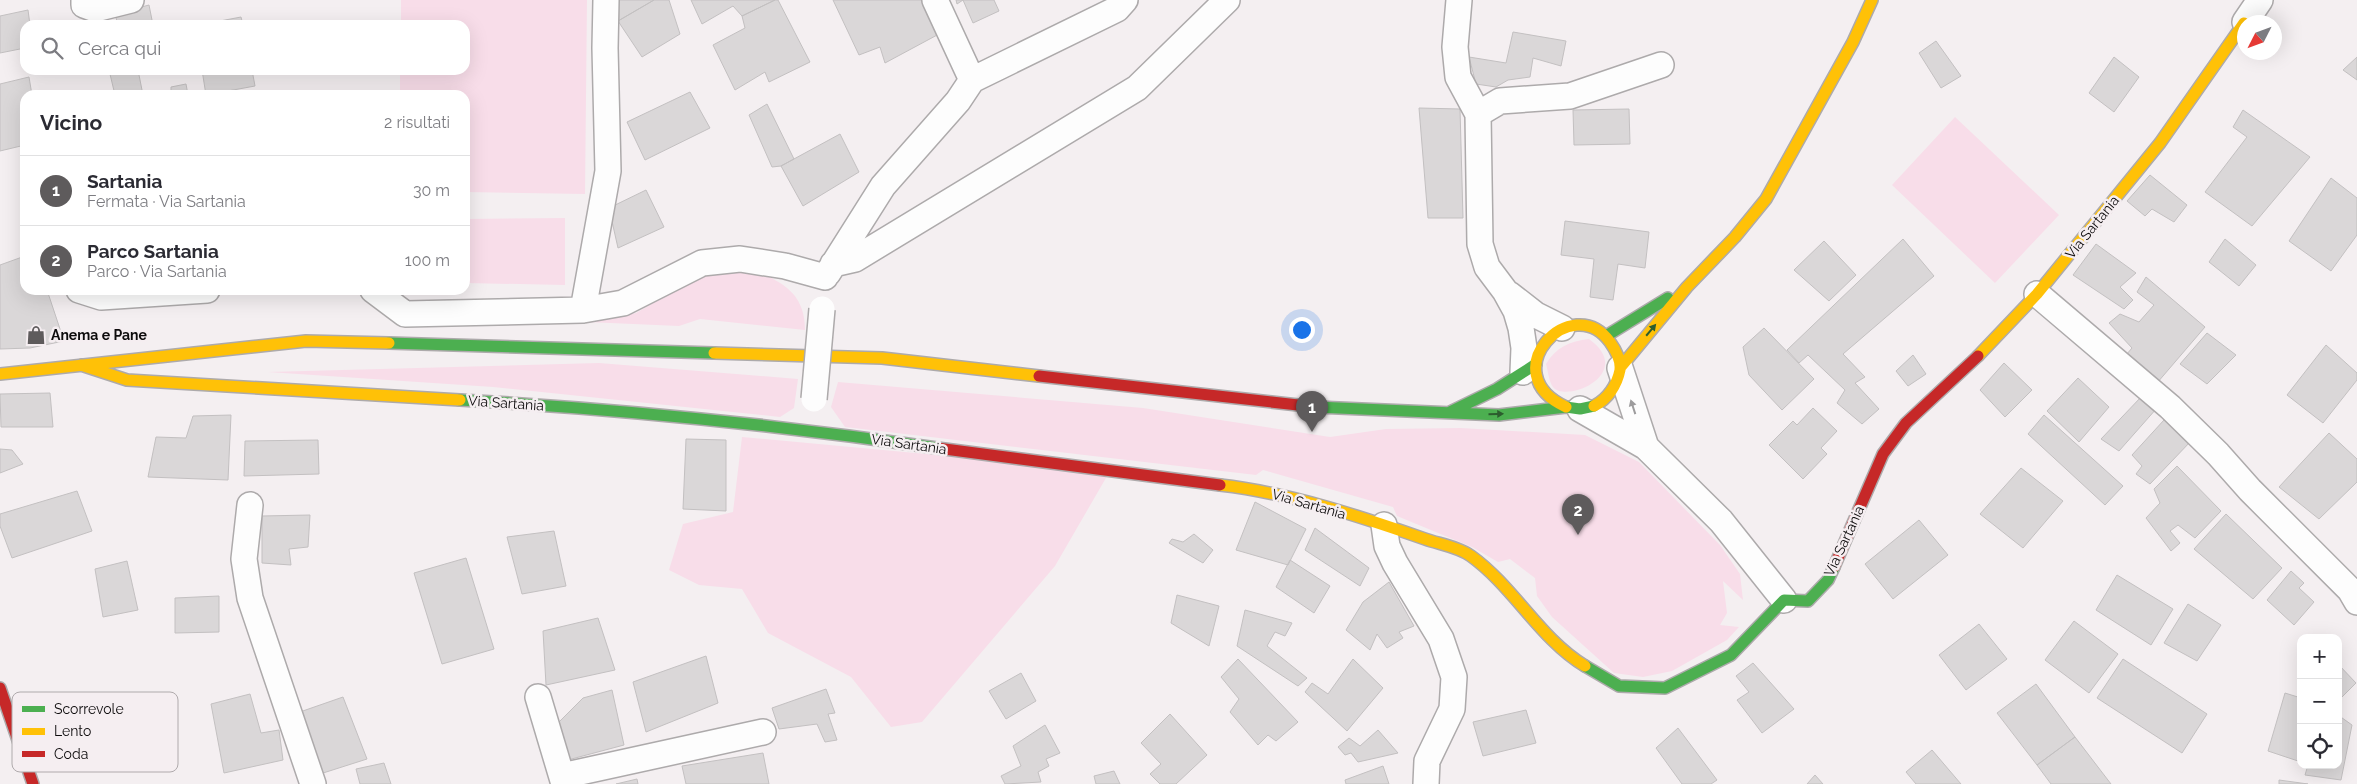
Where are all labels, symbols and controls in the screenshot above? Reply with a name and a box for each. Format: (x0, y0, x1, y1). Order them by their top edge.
north arrow (2237, 15, 2282, 60)
search box (20, 20, 470, 75)
icon: search (38, 34, 66, 62)
text: Cerca qui (78, 37, 161, 59)
text: Vicino (40, 110, 102, 135)
text: 2 risultati (384, 113, 450, 132)
text: Sartania (87, 170, 162, 192)
text: 1 (52, 181, 60, 200)
text: 30 m (413, 181, 450, 200)
text: Fermata · Via Sartania (87, 192, 246, 211)
street label: Via Sartania (2062, 192, 2122, 262)
text: Parco Sartania (87, 240, 219, 262)
text: 2 (51, 251, 61, 270)
text: 100 m (405, 251, 450, 270)
text: Parco · Via Sartania (87, 262, 227, 281)
your location (1289, 317, 1315, 343)
shop icon: Anema e Pane (25, 324, 47, 346)
one-way arrow (1645, 324, 1656, 337)
place label: Anema e Pane (51, 327, 148, 343)
pin: 1 (1296, 391, 1328, 432)
street label: Via Sartania (468, 392, 544, 414)
one-way arrow (1629, 400, 1636, 415)
one-way arrow (1489, 410, 1505, 418)
street label: Via Sartania (870, 431, 948, 457)
street label: Via Sartania (1270, 486, 1348, 522)
pin: 2 (1562, 494, 1594, 535)
street label: Via Sartania (1821, 503, 1867, 579)
map controls (2297, 634, 2342, 769)
button: + (2297, 634, 2342, 679)
button: − (2297, 679, 2342, 724)
legend (12, 692, 178, 772)
text: Scorrevole (54, 701, 124, 717)
text: Lento (54, 723, 91, 739)
button: locate (2297, 724, 2342, 769)
text: Coda (54, 746, 88, 762)

